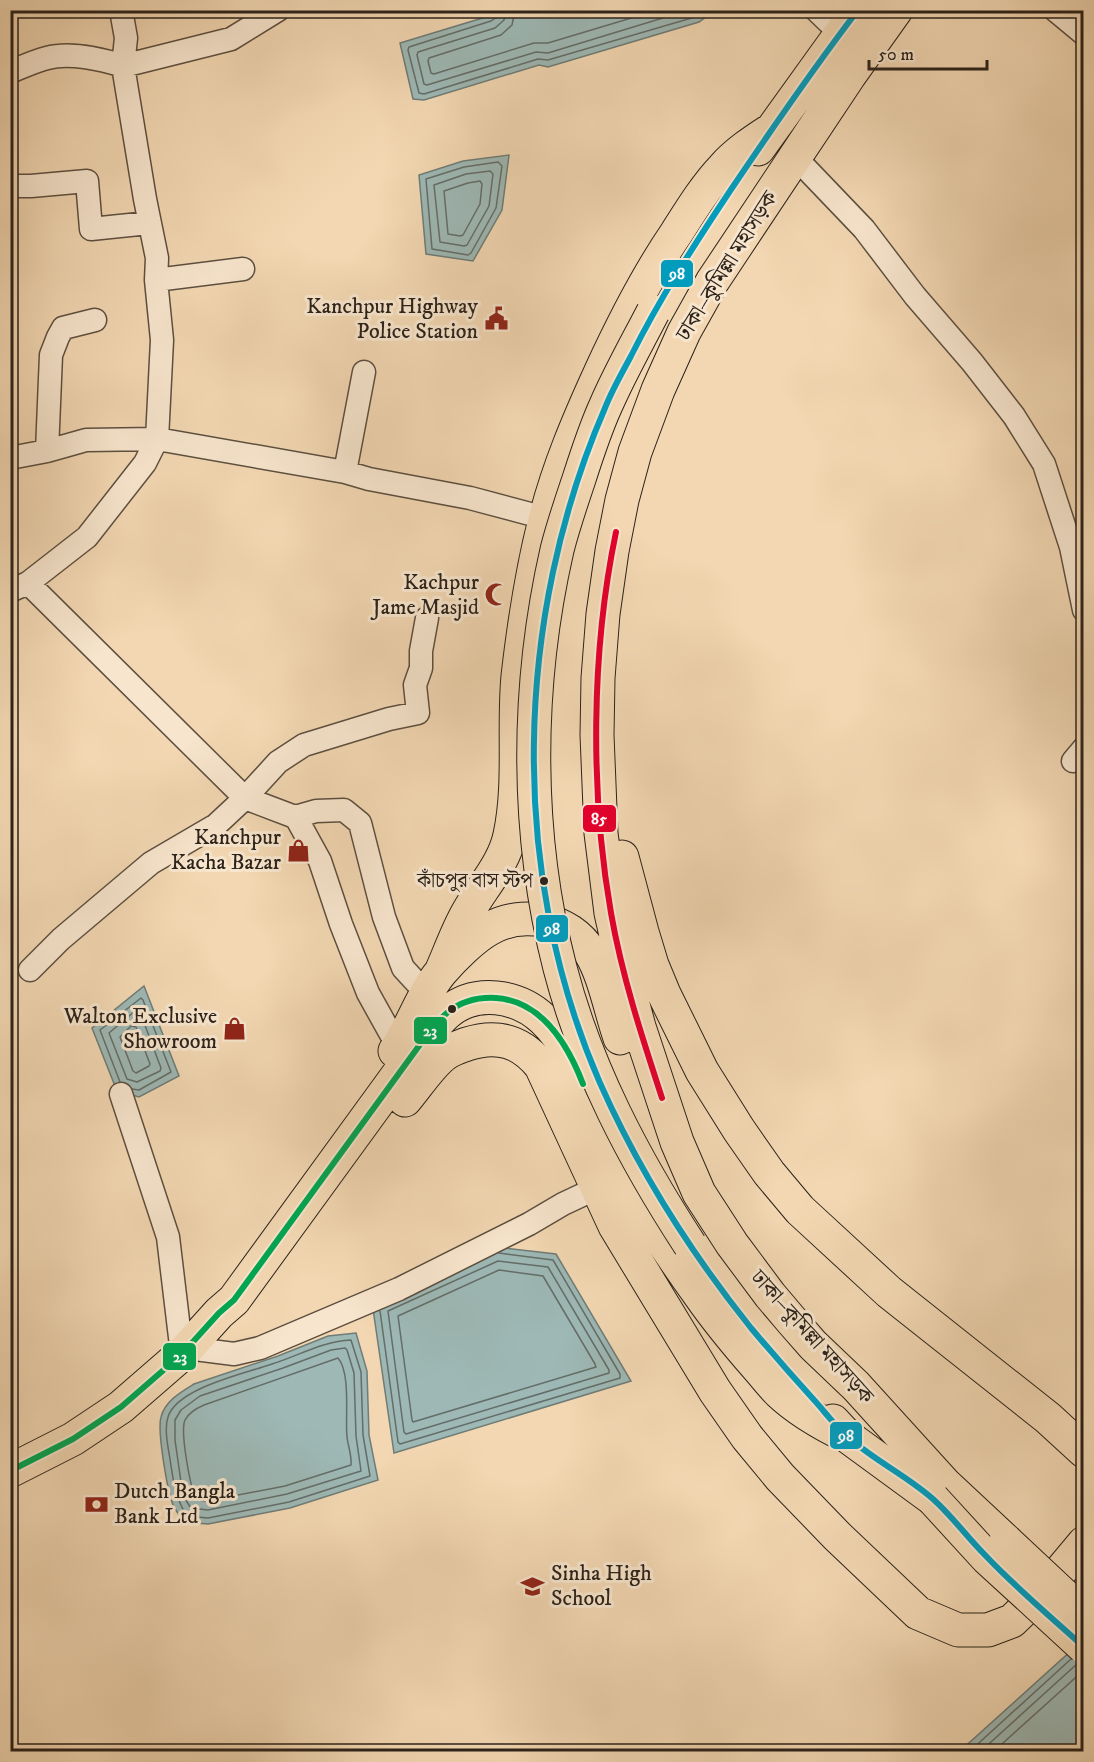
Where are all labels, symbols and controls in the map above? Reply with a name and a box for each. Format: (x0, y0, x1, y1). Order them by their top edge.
scale bar (869, 33, 988, 71)
text: 50 m (878, 44, 914, 66)
street label: ঢাকা–কুমিল্লা মহাসড়ক (669, 184, 785, 347)
line badge: 98 (660, 259, 694, 288)
text: 98 (668, 264, 685, 284)
place label: Kanchpur Highway Police Station (306, 293, 479, 345)
public building icon: Kanchpur Highway Police Station (483, 306, 509, 332)
place label: Kachpur Jame Masjid (370, 569, 480, 621)
mosque icon: Kachpur Jame Masjid (484, 582, 510, 608)
line badge: 85 (582, 804, 617, 833)
text: 85 (591, 809, 607, 829)
place label: Kanchpur Kacha Bazar (171, 824, 282, 876)
shop icon: Kanchpur Kacha Bazar (286, 837, 312, 863)
place label: কাঁচপুর বাস স্টপ (416, 868, 534, 894)
marker: কাঁচপুর বাস স্টপ (538, 875, 550, 887)
line badge: 98 (535, 914, 569, 943)
text: 98 (543, 919, 560, 939)
place label: Walton Exclusive Showroom (63, 1003, 217, 1055)
unlabelled marker (446, 1003, 458, 1015)
shop icon: Walton Exclusive Showroom (222, 1016, 248, 1042)
line badge: 23 (413, 1016, 448, 1045)
text: 23 (423, 1021, 437, 1041)
street label: ঢাকা–কুমিল্লা মহাসড়ক (744, 1263, 881, 1411)
line badge: 23 (162, 1342, 197, 1371)
text: 23 (173, 1347, 187, 1367)
line badge: 98 (829, 1421, 863, 1450)
text: 98 (837, 1426, 854, 1446)
place label: Dutch Bangla Bank Ltd (114, 1478, 236, 1530)
bank icon: Dutch Bangla Bank Ltd (83, 1491, 109, 1517)
place label: Sinha High School (551, 1560, 652, 1612)
school or university icon: Sinha High School (520, 1573, 546, 1599)

